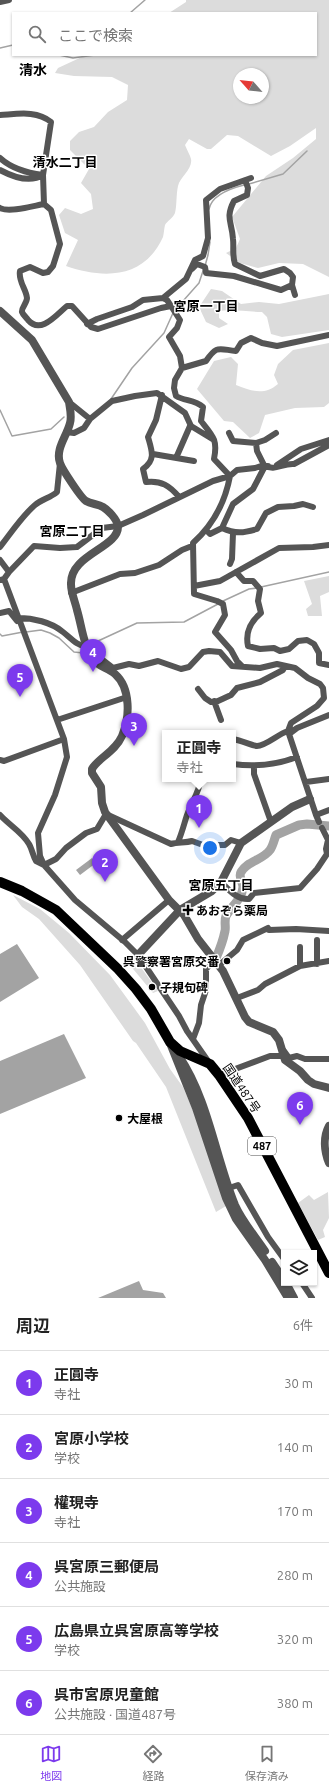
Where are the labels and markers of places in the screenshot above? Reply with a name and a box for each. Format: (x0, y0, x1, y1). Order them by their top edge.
pin: 4 (80, 639, 106, 672)
pin: 5 (7, 664, 33, 697)
pin: 3 (121, 713, 147, 746)
pin: 1 (186, 795, 212, 828)
pin: 2 (92, 849, 118, 882)
place label: あおぞら薬局 (196, 904, 268, 917)
marker: あおぞら薬局 (183, 905, 193, 915)
place label: 呉警察署宮原交番 (123, 955, 220, 968)
marker: 呉警察署宮原交番 (222, 956, 232, 966)
place label: 子規句碑 (160, 981, 208, 994)
marker: 子規句碑 (147, 982, 157, 992)
pin: 6 (287, 1092, 313, 1125)
place label: 大屋根 (127, 1112, 163, 1125)
marker: 大屋根 (114, 1113, 124, 1123)

